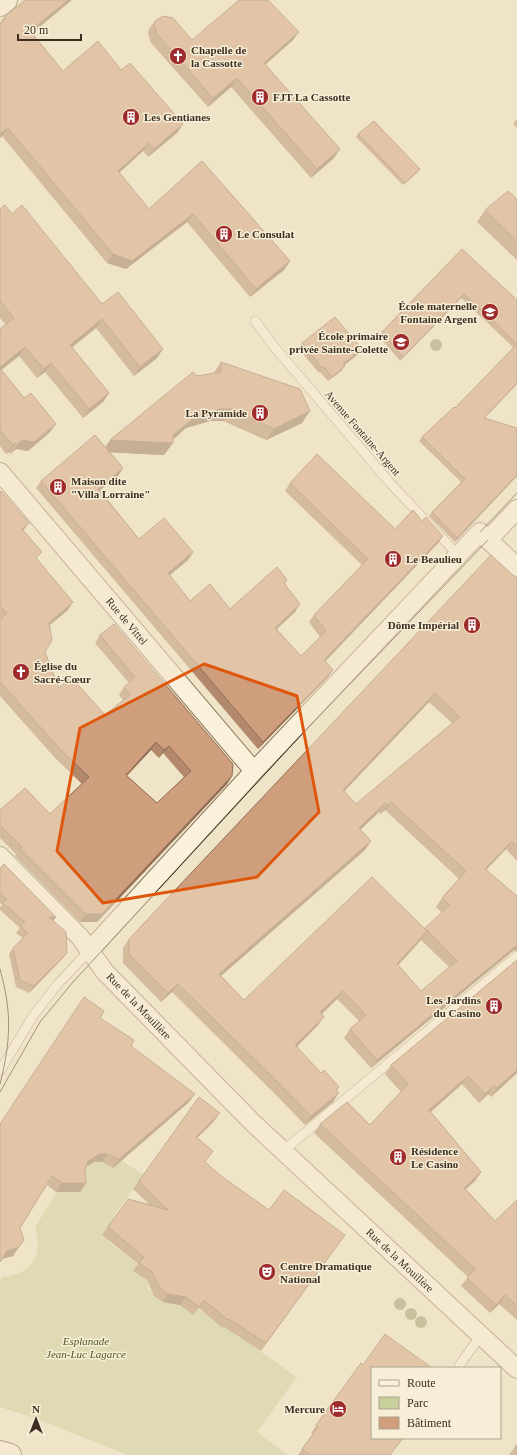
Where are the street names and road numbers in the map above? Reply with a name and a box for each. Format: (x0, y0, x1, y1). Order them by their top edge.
street label: Avenue Fontaine-Argent (323, 388, 403, 478)
street label: Rue de Vittel (104, 595, 150, 647)
street label: Rue de la Mouillère (104, 970, 174, 1042)
street label: Rue de la Mouillère (364, 1226, 436, 1294)

